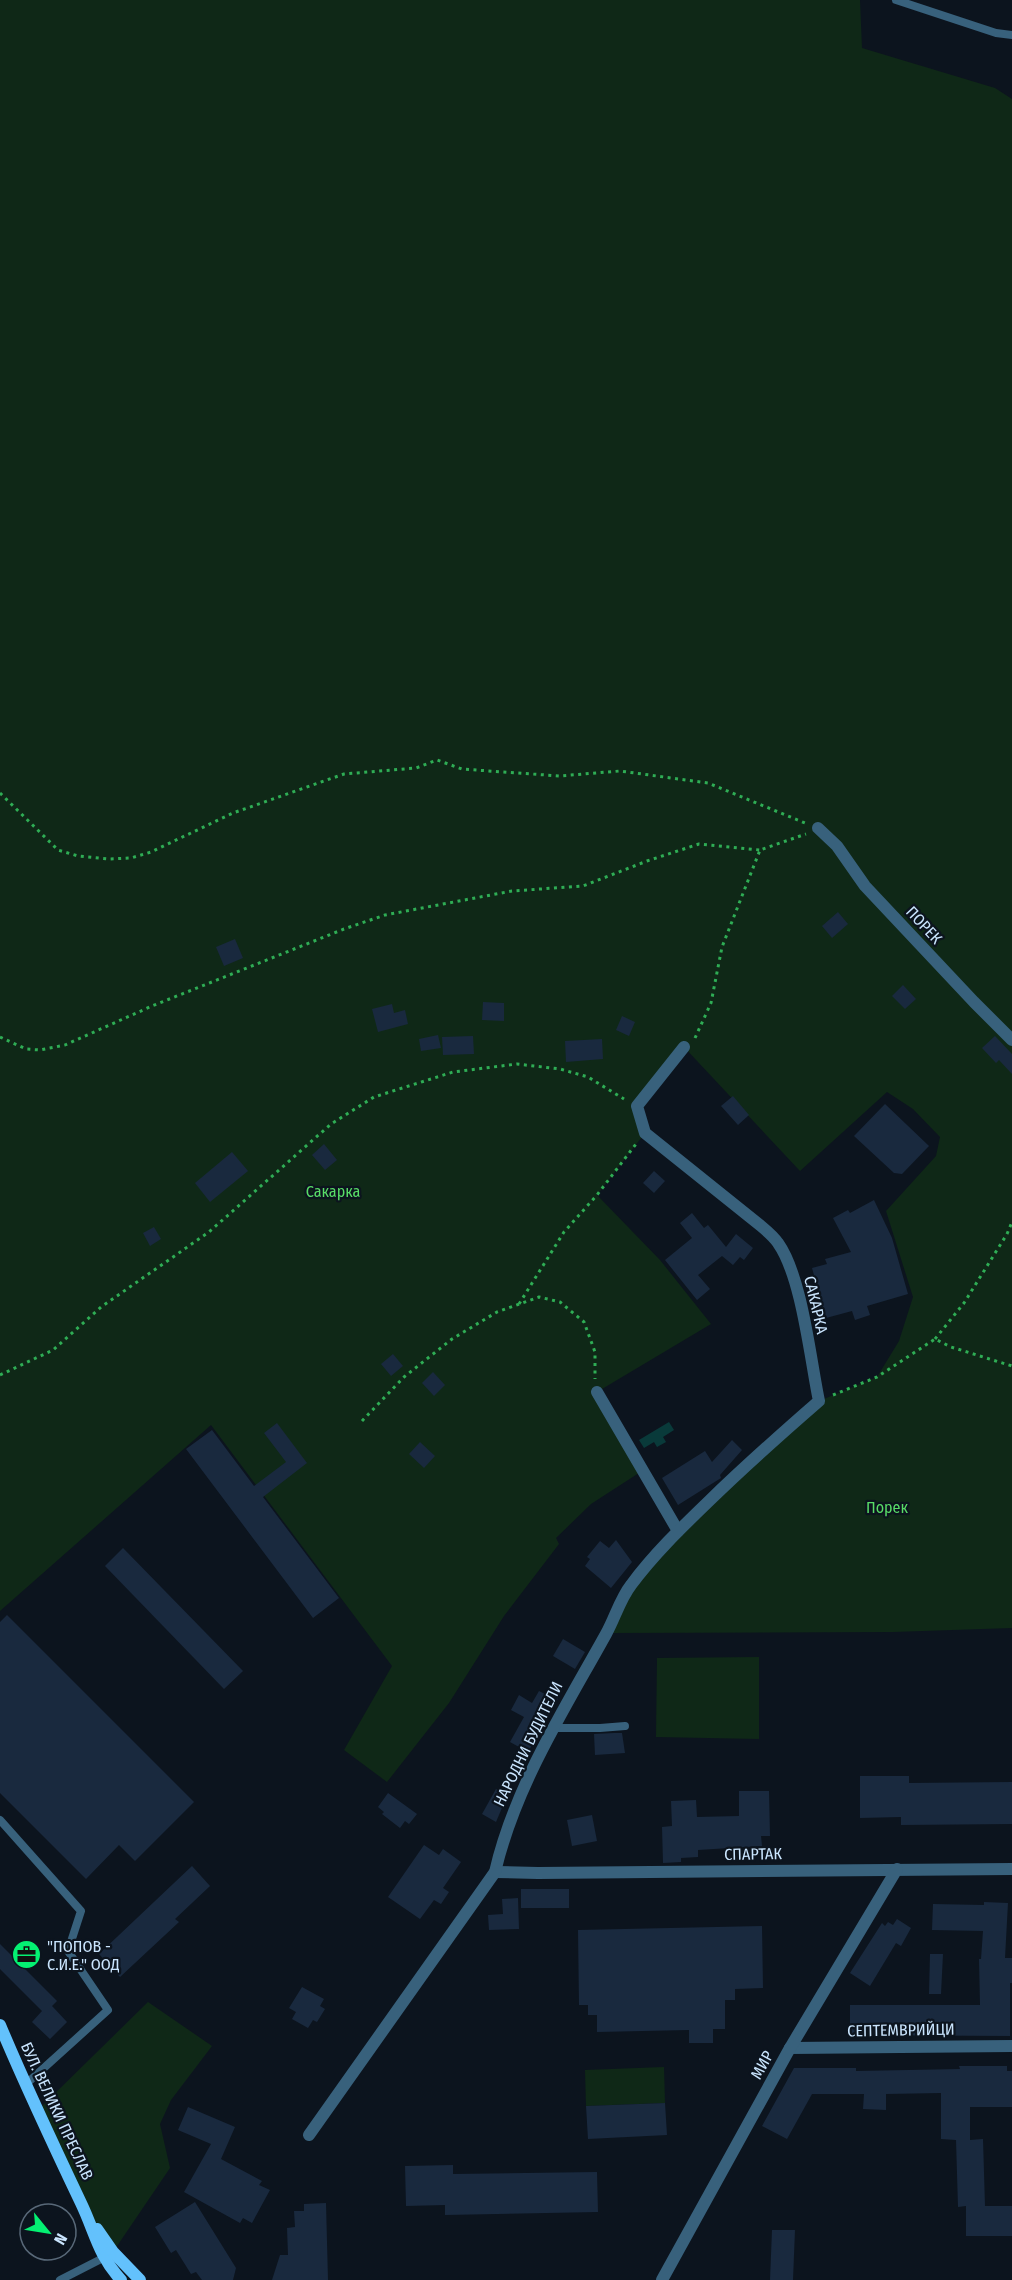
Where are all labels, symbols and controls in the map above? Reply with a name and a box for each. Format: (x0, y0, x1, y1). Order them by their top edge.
street label: ПОРЕК (902, 902, 946, 948)
park label: Сакарка (306, 1182, 360, 1201)
street label: САКАРКА (800, 1274, 832, 1336)
park label: Порек (866, 1498, 908, 1517)
street label: НАРОДНИ БУДИТЕЛИ (490, 1678, 566, 1810)
street label: СПАРТАК (724, 1844, 783, 1864)
place label: "ПОПОВ - С.И.Е." ООД (47, 1937, 120, 1974)
office icon: "ПОПОВ - С.И.Е." ООД (10, 1939, 42, 1971)
street label: СЕПТЕМВРИЙЦИ (847, 2020, 955, 2040)
street label: БУЛ. ВЕЛИКИ ПРЕСЛАВ (17, 2039, 97, 2183)
street label: МИР (747, 2048, 777, 2082)
north arrow (18, 2202, 78, 2262)
text: N (50, 2230, 71, 2248)

